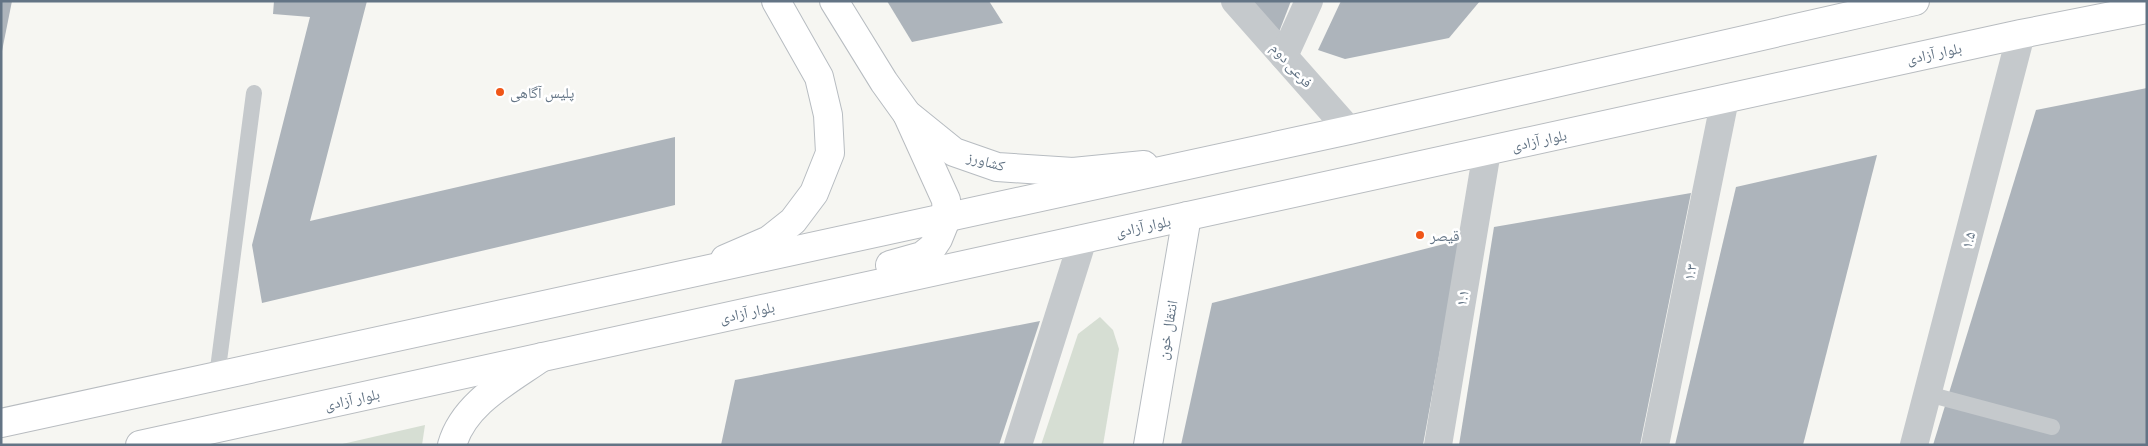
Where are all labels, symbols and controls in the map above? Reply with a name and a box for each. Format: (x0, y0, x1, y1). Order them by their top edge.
street label: بلوار آزادی (1904, 36, 1964, 70)
street label: فرعی دوم (1265, 37, 1319, 93)
place label: پلیس آگاهی (510, 81, 574, 104)
marker: پلیس آگاهی (494, 86, 506, 98)
street label: بلوار آزادی (1509, 123, 1569, 157)
street label: کشاورز (963, 145, 1008, 177)
street label: بلوار آزادی (1113, 209, 1173, 243)
place label: قیصر (1429, 224, 1459, 247)
marker: قیصر (1414, 229, 1426, 241)
street label: ۱.۵ (1955, 229, 1981, 251)
street label: ۱.۳ (1677, 261, 1703, 282)
street label: ۱.۱ (1449, 288, 1475, 308)
street label: بلوار آزادی (717, 295, 777, 329)
street label: انتقال خون (1150, 298, 1184, 362)
street label: بلوار آزادی (322, 382, 382, 416)

